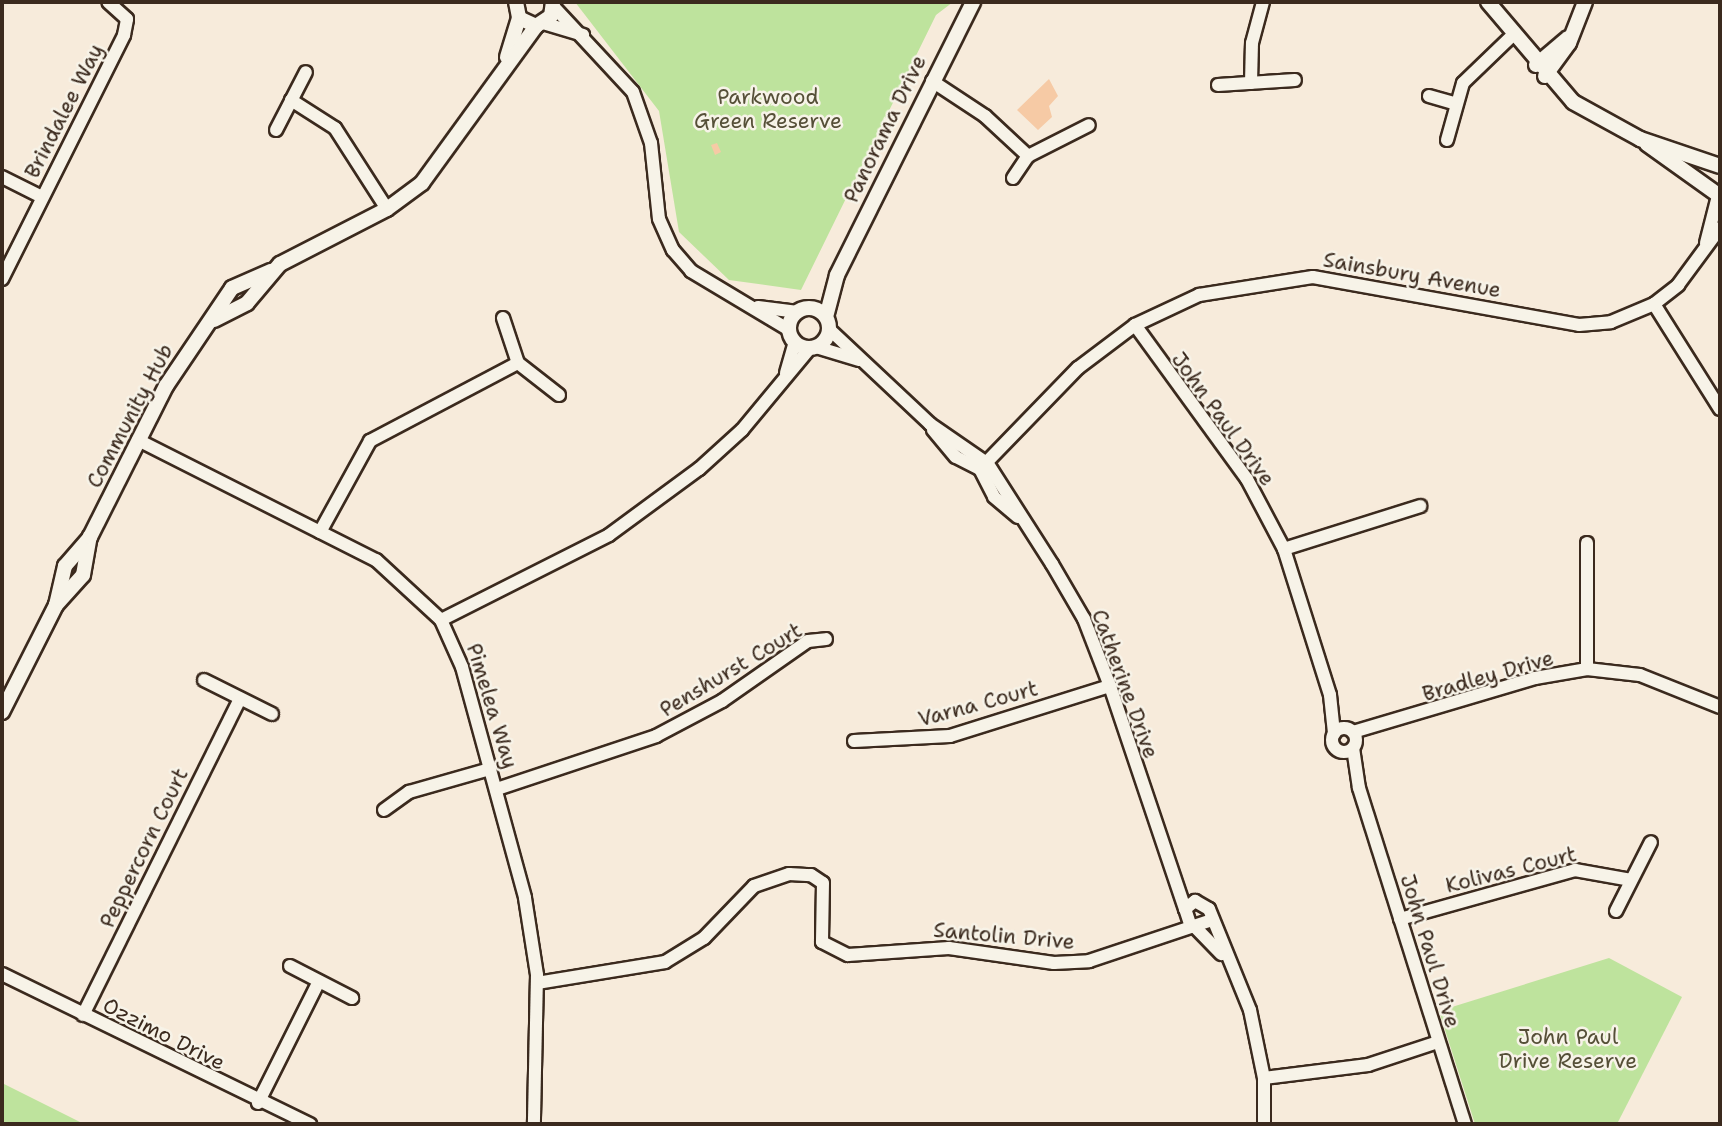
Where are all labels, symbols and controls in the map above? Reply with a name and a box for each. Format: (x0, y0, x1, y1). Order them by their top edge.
street label: Brindalee Way (19, 40, 109, 182)
street label: Panorama Drive (838, 51, 932, 207)
park label: Parkwood Green Reserve (694, 84, 842, 134)
street label: Sainsbury Avenue (1321, 247, 1503, 303)
street label: Community Hub (81, 340, 179, 492)
street label: John Paul Drive (1166, 347, 1280, 491)
street label: Catherine Drive (1086, 606, 1164, 762)
street label: Penshurst Court (655, 618, 807, 722)
street label: Pimelea Way (461, 640, 523, 772)
street label: Bradley Drive (1419, 645, 1557, 707)
street label: Varna Court (915, 676, 1041, 732)
street label: Peppercorn Court (94, 764, 194, 932)
street label: Kolivas Court (1443, 842, 1579, 898)
street label: John Paul Drive (1395, 871, 1465, 1031)
street label: Santolin Drive (932, 917, 1076, 955)
street label: Ozzimo Drive (99, 992, 229, 1076)
park label: John Paul Drive Reserve (1499, 1024, 1637, 1074)

